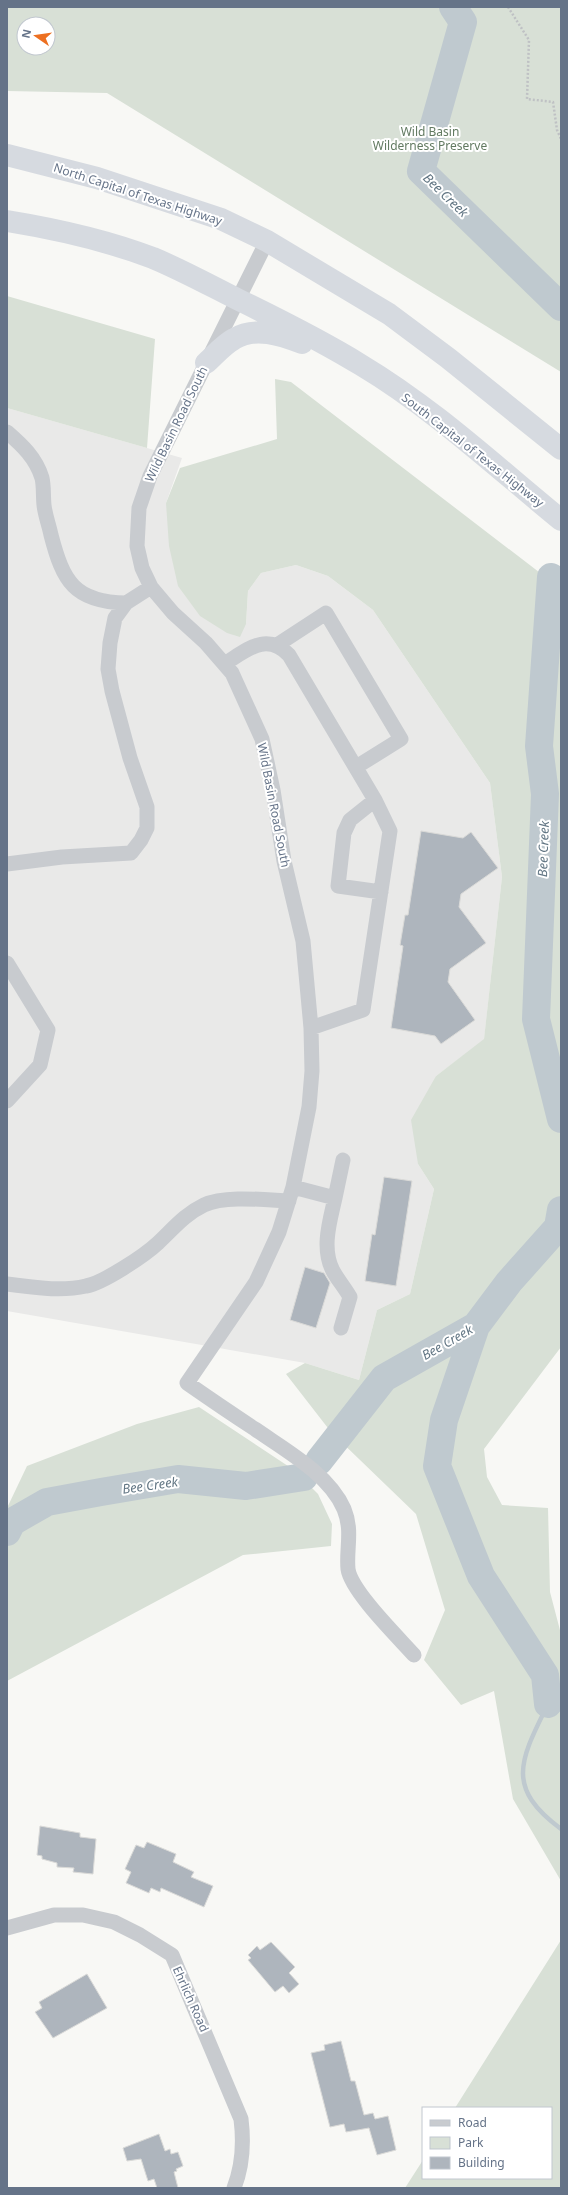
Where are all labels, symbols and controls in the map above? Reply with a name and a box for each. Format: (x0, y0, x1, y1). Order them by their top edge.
north arrow (16, 16, 56, 56)
text: N (17, 28, 34, 40)
park label: Wild Basin Wilderness Preserve (373, 123, 487, 154)
street label: North Capital of Texas Highway (52, 159, 225, 230)
water label: Bee Creek (420, 169, 473, 221)
street label: Wild Basin Road South (141, 363, 211, 485)
street label: South Capital of Texas Highway (398, 389, 548, 511)
street label: Wild Basin Road South (254, 741, 294, 869)
water label: Bee Creek (533, 820, 553, 877)
water label: Bee Creek (418, 1320, 476, 1364)
water label: Bee Creek (121, 1472, 180, 1498)
street label: Ehrlich Road (169, 1963, 213, 2035)
legend (422, 2107, 552, 2179)
text: Road (458, 2114, 487, 2131)
text: Park (458, 2134, 484, 2151)
text: Building (458, 2154, 505, 2171)

